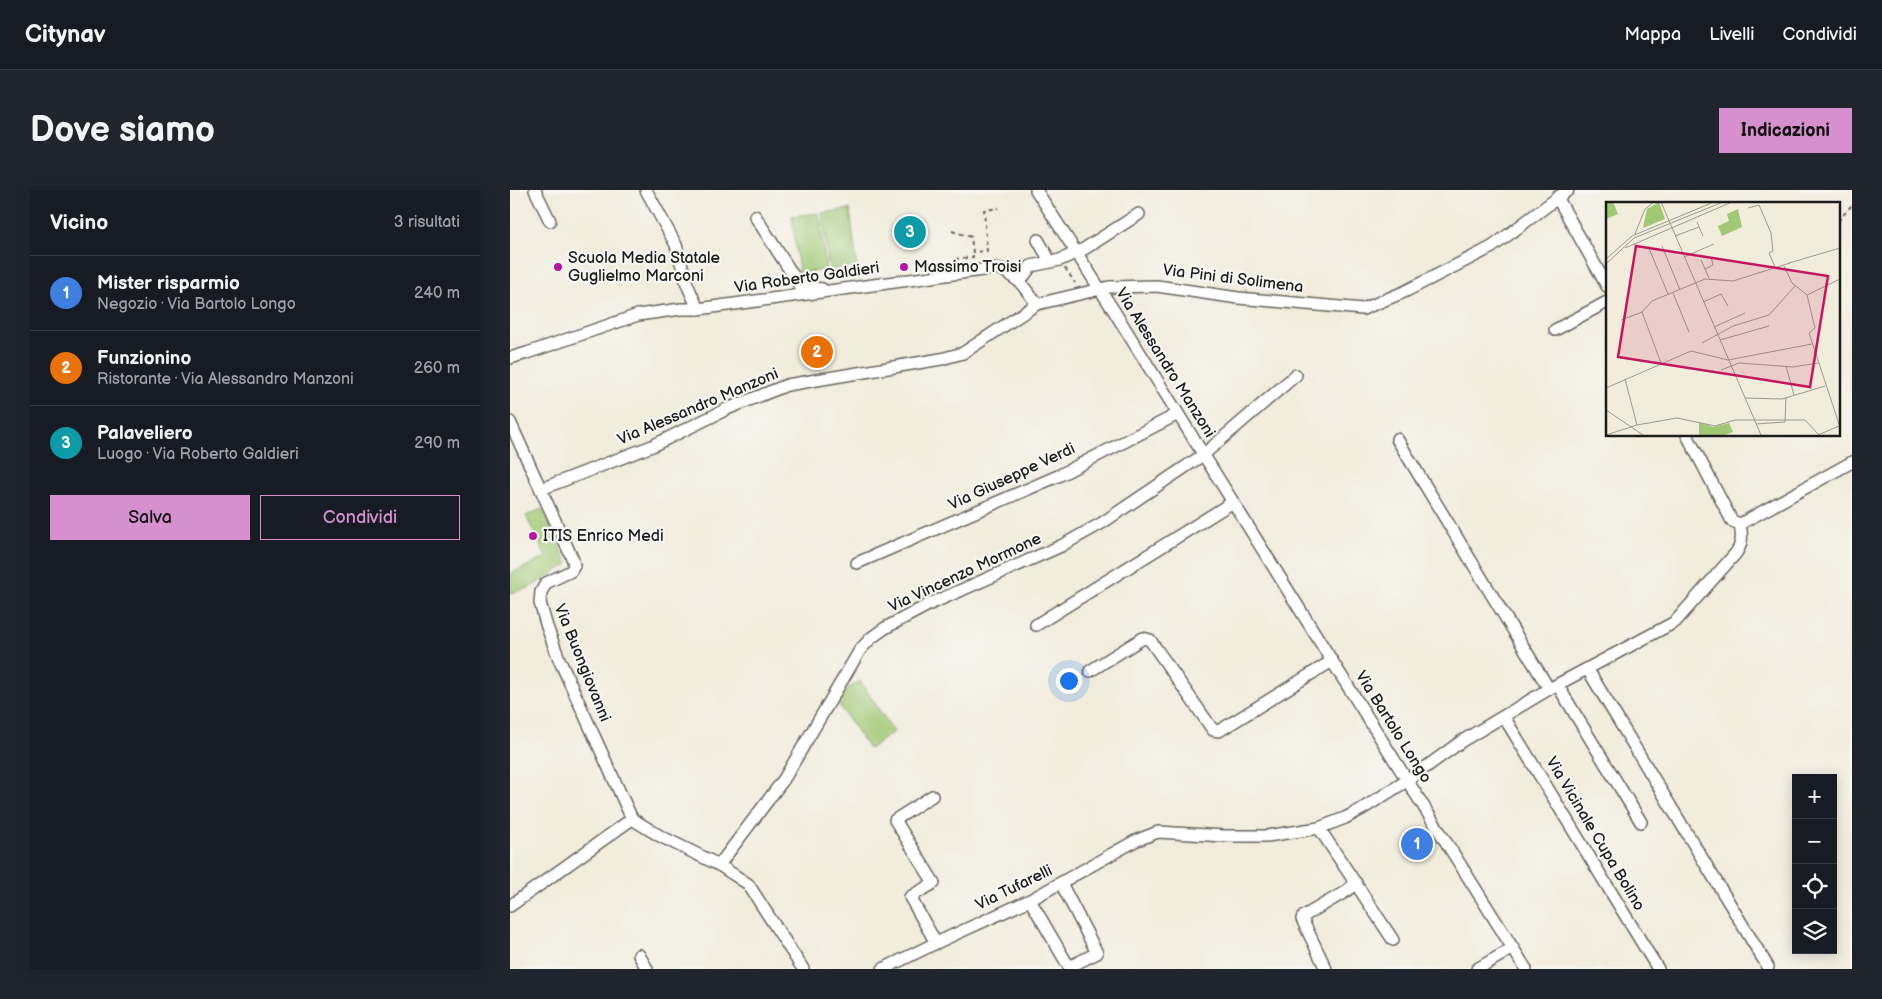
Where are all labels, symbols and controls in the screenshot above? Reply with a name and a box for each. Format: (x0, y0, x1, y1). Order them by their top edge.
text: Citynav (25, 20, 106, 49)
text: Mappa (1624, 24, 1681, 45)
text: Livelli (1709, 24, 1755, 45)
text: Condividi (1783, 24, 1857, 45)
button: Indicazioni (1719, 108, 1852, 153)
text: Dove siamo (30, 109, 215, 152)
inset map (1606, 202, 1840, 436)
text: Vicino (50, 210, 108, 235)
text: 3 risultati (394, 213, 460, 232)
pin: 3 (894, 213, 926, 251)
place label: Scuola Media Statale Guglielmo Marconi (568, 249, 720, 286)
street label: Via Roberto Galdieri (733, 258, 881, 298)
place label: Massimo Troisi (914, 258, 1021, 277)
marker: Scuola Media Statale Guglielmo Marconi (552, 261, 564, 273)
marker: Massimo Troisi (898, 261, 910, 273)
street label: Via Pini di Solimena (1162, 261, 1304, 297)
text: Mister risparmio (97, 272, 240, 295)
text: 1 (63, 284, 69, 303)
text: 240 m (414, 284, 460, 303)
street label: Via Alessandro Manzoni (1111, 285, 1219, 441)
text: Negozio · Via Bartolo Longo (97, 295, 296, 314)
pin: 2 (801, 333, 833, 371)
text: Funzionino (97, 347, 191, 370)
text: 2 (61, 359, 71, 378)
text: 260 m (414, 359, 460, 378)
street label: Via Alessandro Manzoni (615, 364, 781, 450)
text: Ristorante · Via Alessandro Manzoni (97, 370, 354, 389)
text: Palaveliero (97, 422, 193, 445)
text: 3 (61, 434, 71, 453)
text: 290 m (414, 434, 460, 453)
street label: Via Giuseppe Verdi (946, 439, 1078, 515)
text: Luogo · Via Roberto Galdieri (97, 445, 299, 464)
button: Salva (50, 495, 250, 540)
button: Condividi (260, 495, 460, 540)
place label: ITIS Enrico Medi (543, 527, 664, 546)
street label: Via Vincenzo Mormone (885, 529, 1045, 617)
marker: ITIS Enrico Medi (527, 530, 539, 542)
street label: Via Buongiovanni (550, 601, 614, 725)
street label: Via Bartolo Longo (1351, 667, 1435, 787)
your location (1056, 668, 1082, 694)
street label: Via Vicinale Cupa Bolino (1541, 754, 1649, 914)
map controls (1792, 774, 1837, 954)
button: + (1792, 774, 1837, 819)
button: − (1792, 819, 1837, 864)
pin: 1 (1401, 825, 1433, 863)
street label: Via Tufarelli (973, 861, 1055, 915)
button: locate (1792, 864, 1837, 909)
button: layers (1792, 909, 1837, 954)

